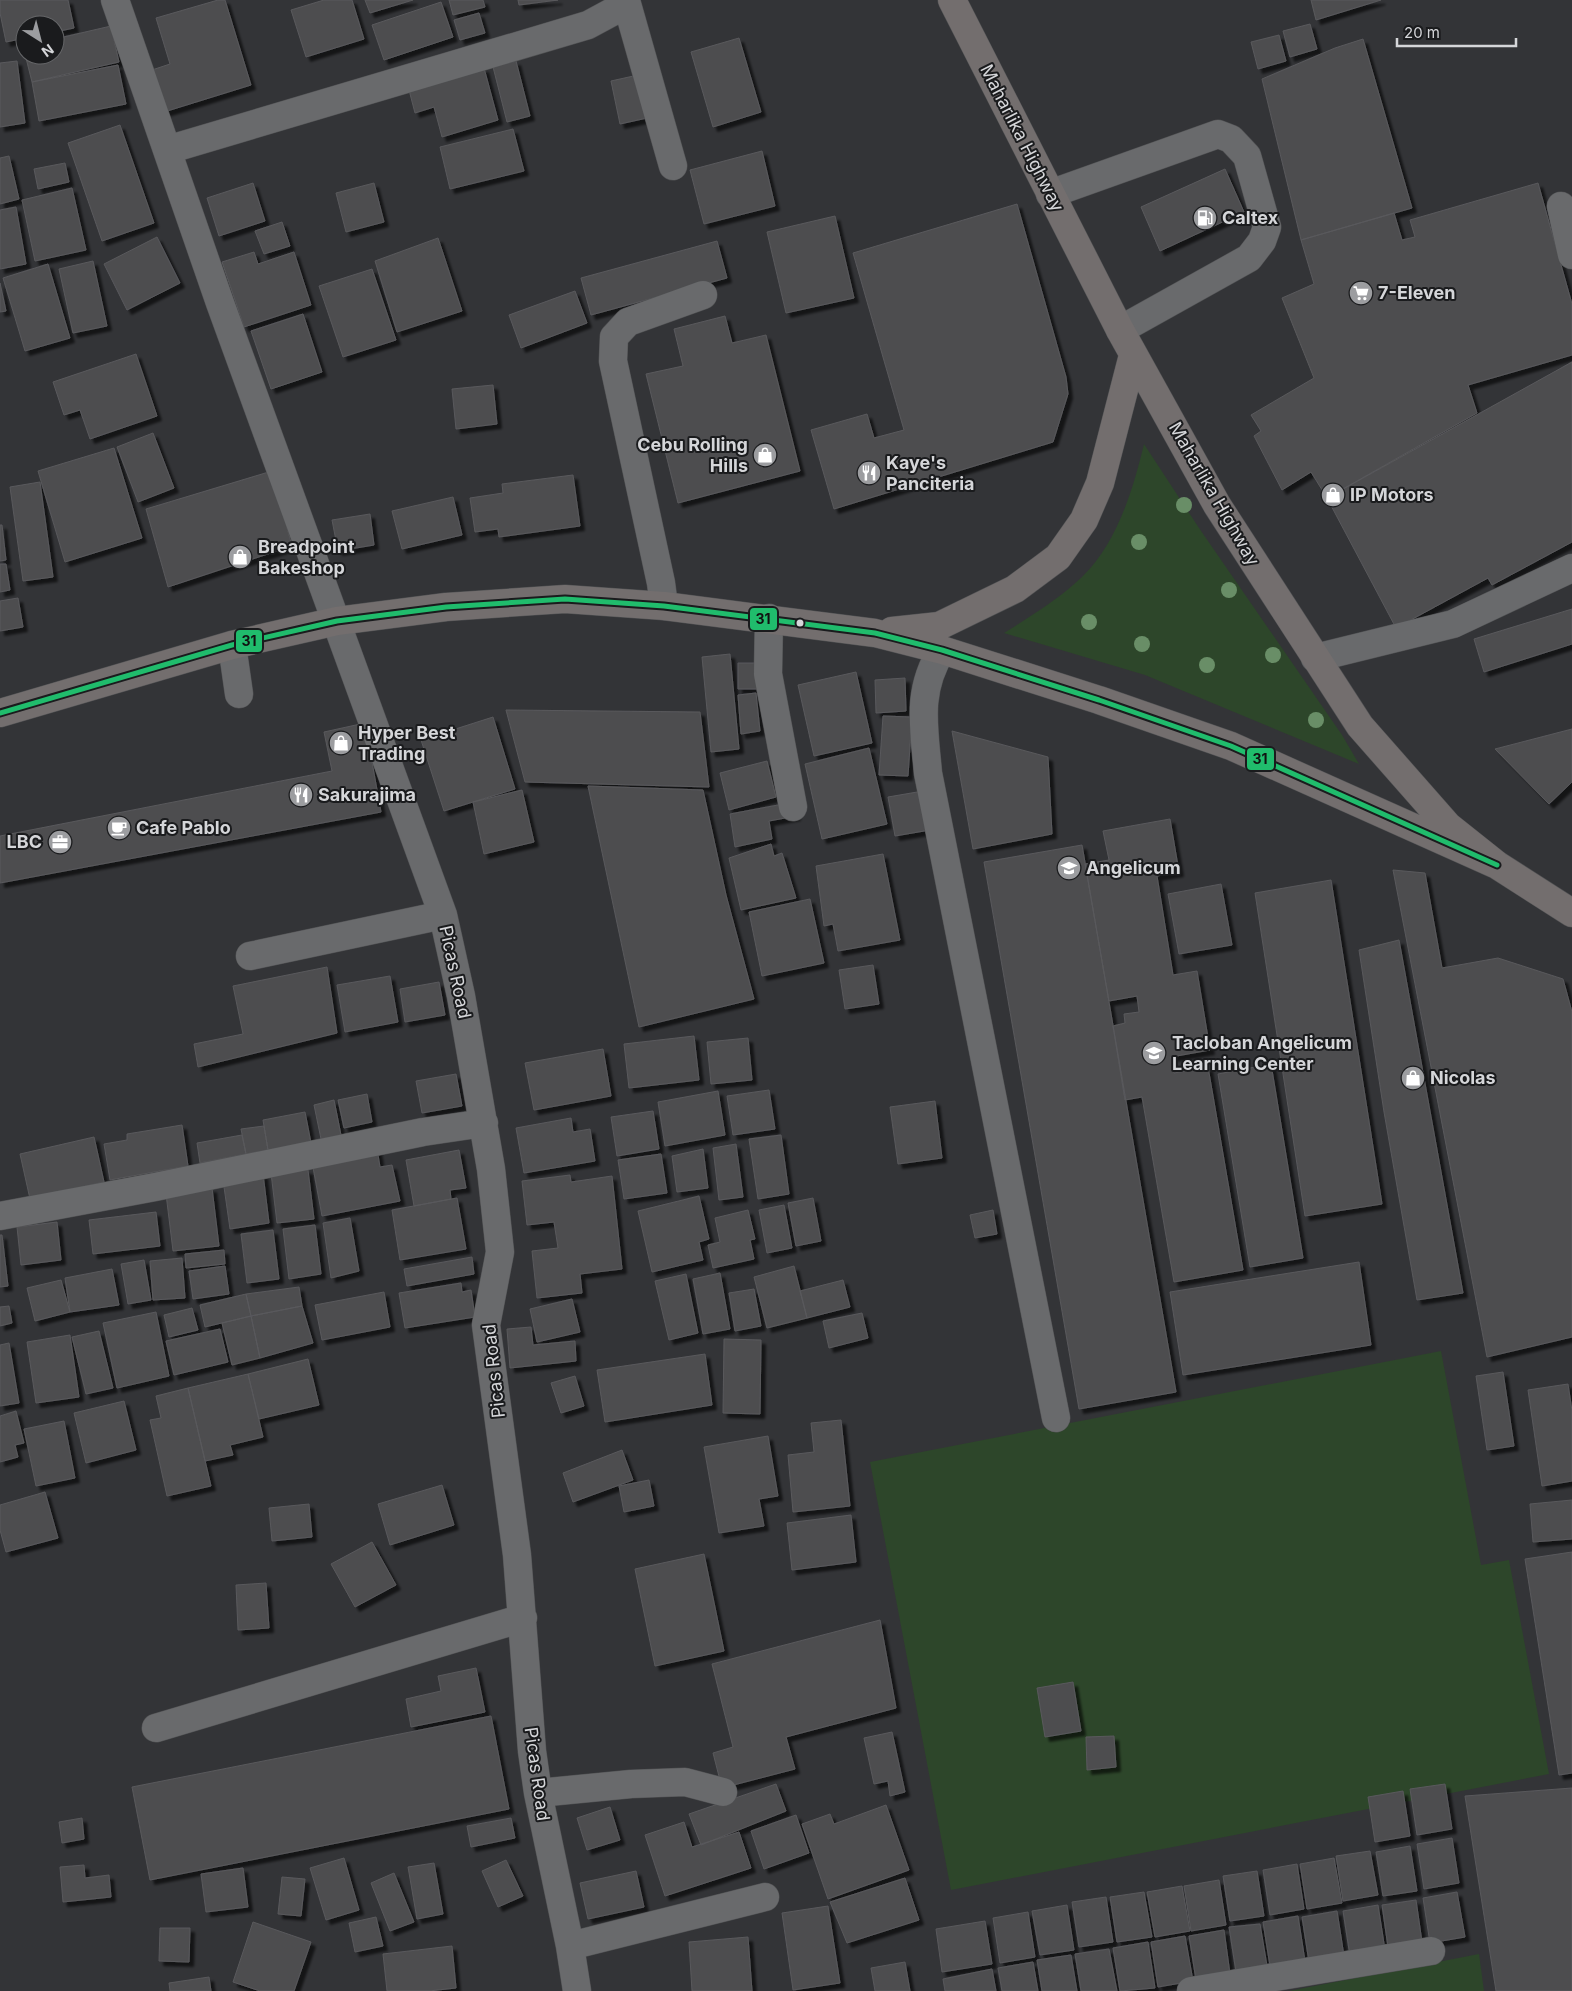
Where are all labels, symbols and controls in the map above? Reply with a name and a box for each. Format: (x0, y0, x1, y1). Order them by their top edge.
north arrow (15, 15, 65, 65)
scale bar (1397, 15, 1516, 47)
text: 20 m (1404, 23, 1440, 42)
text: N (39, 41, 57, 61)
street label: Maharlika Highway (976, 61, 1069, 215)
fuel station icon: Caltex (1192, 205, 1218, 231)
place label: Caltex (1222, 207, 1279, 228)
supermarket icon: 7-Eleven (1348, 280, 1374, 306)
place label: 7-Eleven (1378, 282, 1456, 303)
street label: Maharlika Highway (1165, 418, 1264, 569)
place label: Cebu Rolling Hills (637, 434, 748, 476)
shop icon: Cebu Rolling Hills (752, 442, 778, 468)
place label: Kaye's Panciteria (886, 452, 975, 494)
restaurant icon: Kaye's Panciteria (856, 460, 882, 486)
shop icon: IP Motors (1320, 482, 1346, 508)
place label: IP Motors (1350, 484, 1434, 505)
place label: Breadpoint Bakeshop (258, 536, 355, 578)
shop icon: Breadpoint Bakeshop (227, 544, 253, 570)
line badge: 31 (749, 607, 778, 631)
text: 31 (755, 610, 771, 627)
unlabelled marker (795, 618, 805, 628)
line badge: 31 (235, 629, 263, 653)
text: 31 (241, 632, 257, 649)
place label: Hyper Best Trading (358, 722, 456, 764)
shop icon: Hyper Best Trading (328, 730, 354, 756)
line badge: 31 (1246, 747, 1275, 771)
text: 31 (1252, 750, 1268, 767)
restaurant icon: Sakurajima (288, 782, 314, 808)
place label: Sakurajima (318, 784, 416, 805)
cafe icon: Cafe Pablo (106, 815, 132, 841)
place label: Cafe Pablo (136, 817, 231, 838)
office icon: LBC (47, 829, 73, 855)
place label: LBC (7, 831, 42, 852)
school or university icon: Angelicum (1056, 855, 1082, 881)
place label: Angelicum (1086, 857, 1181, 878)
street label: Picas Road (435, 924, 476, 1020)
place label: Tacloban Angelicum Learning Center (1172, 1032, 1352, 1074)
school or university icon: Tacloban Angelicum Learning Center (1141, 1040, 1167, 1066)
shop icon: Nicolas (1400, 1065, 1426, 1091)
place label: Nicolas (1430, 1067, 1496, 1088)
street label: Picas Road (478, 1323, 509, 1419)
street label: Picas Road (521, 1726, 554, 1822)

